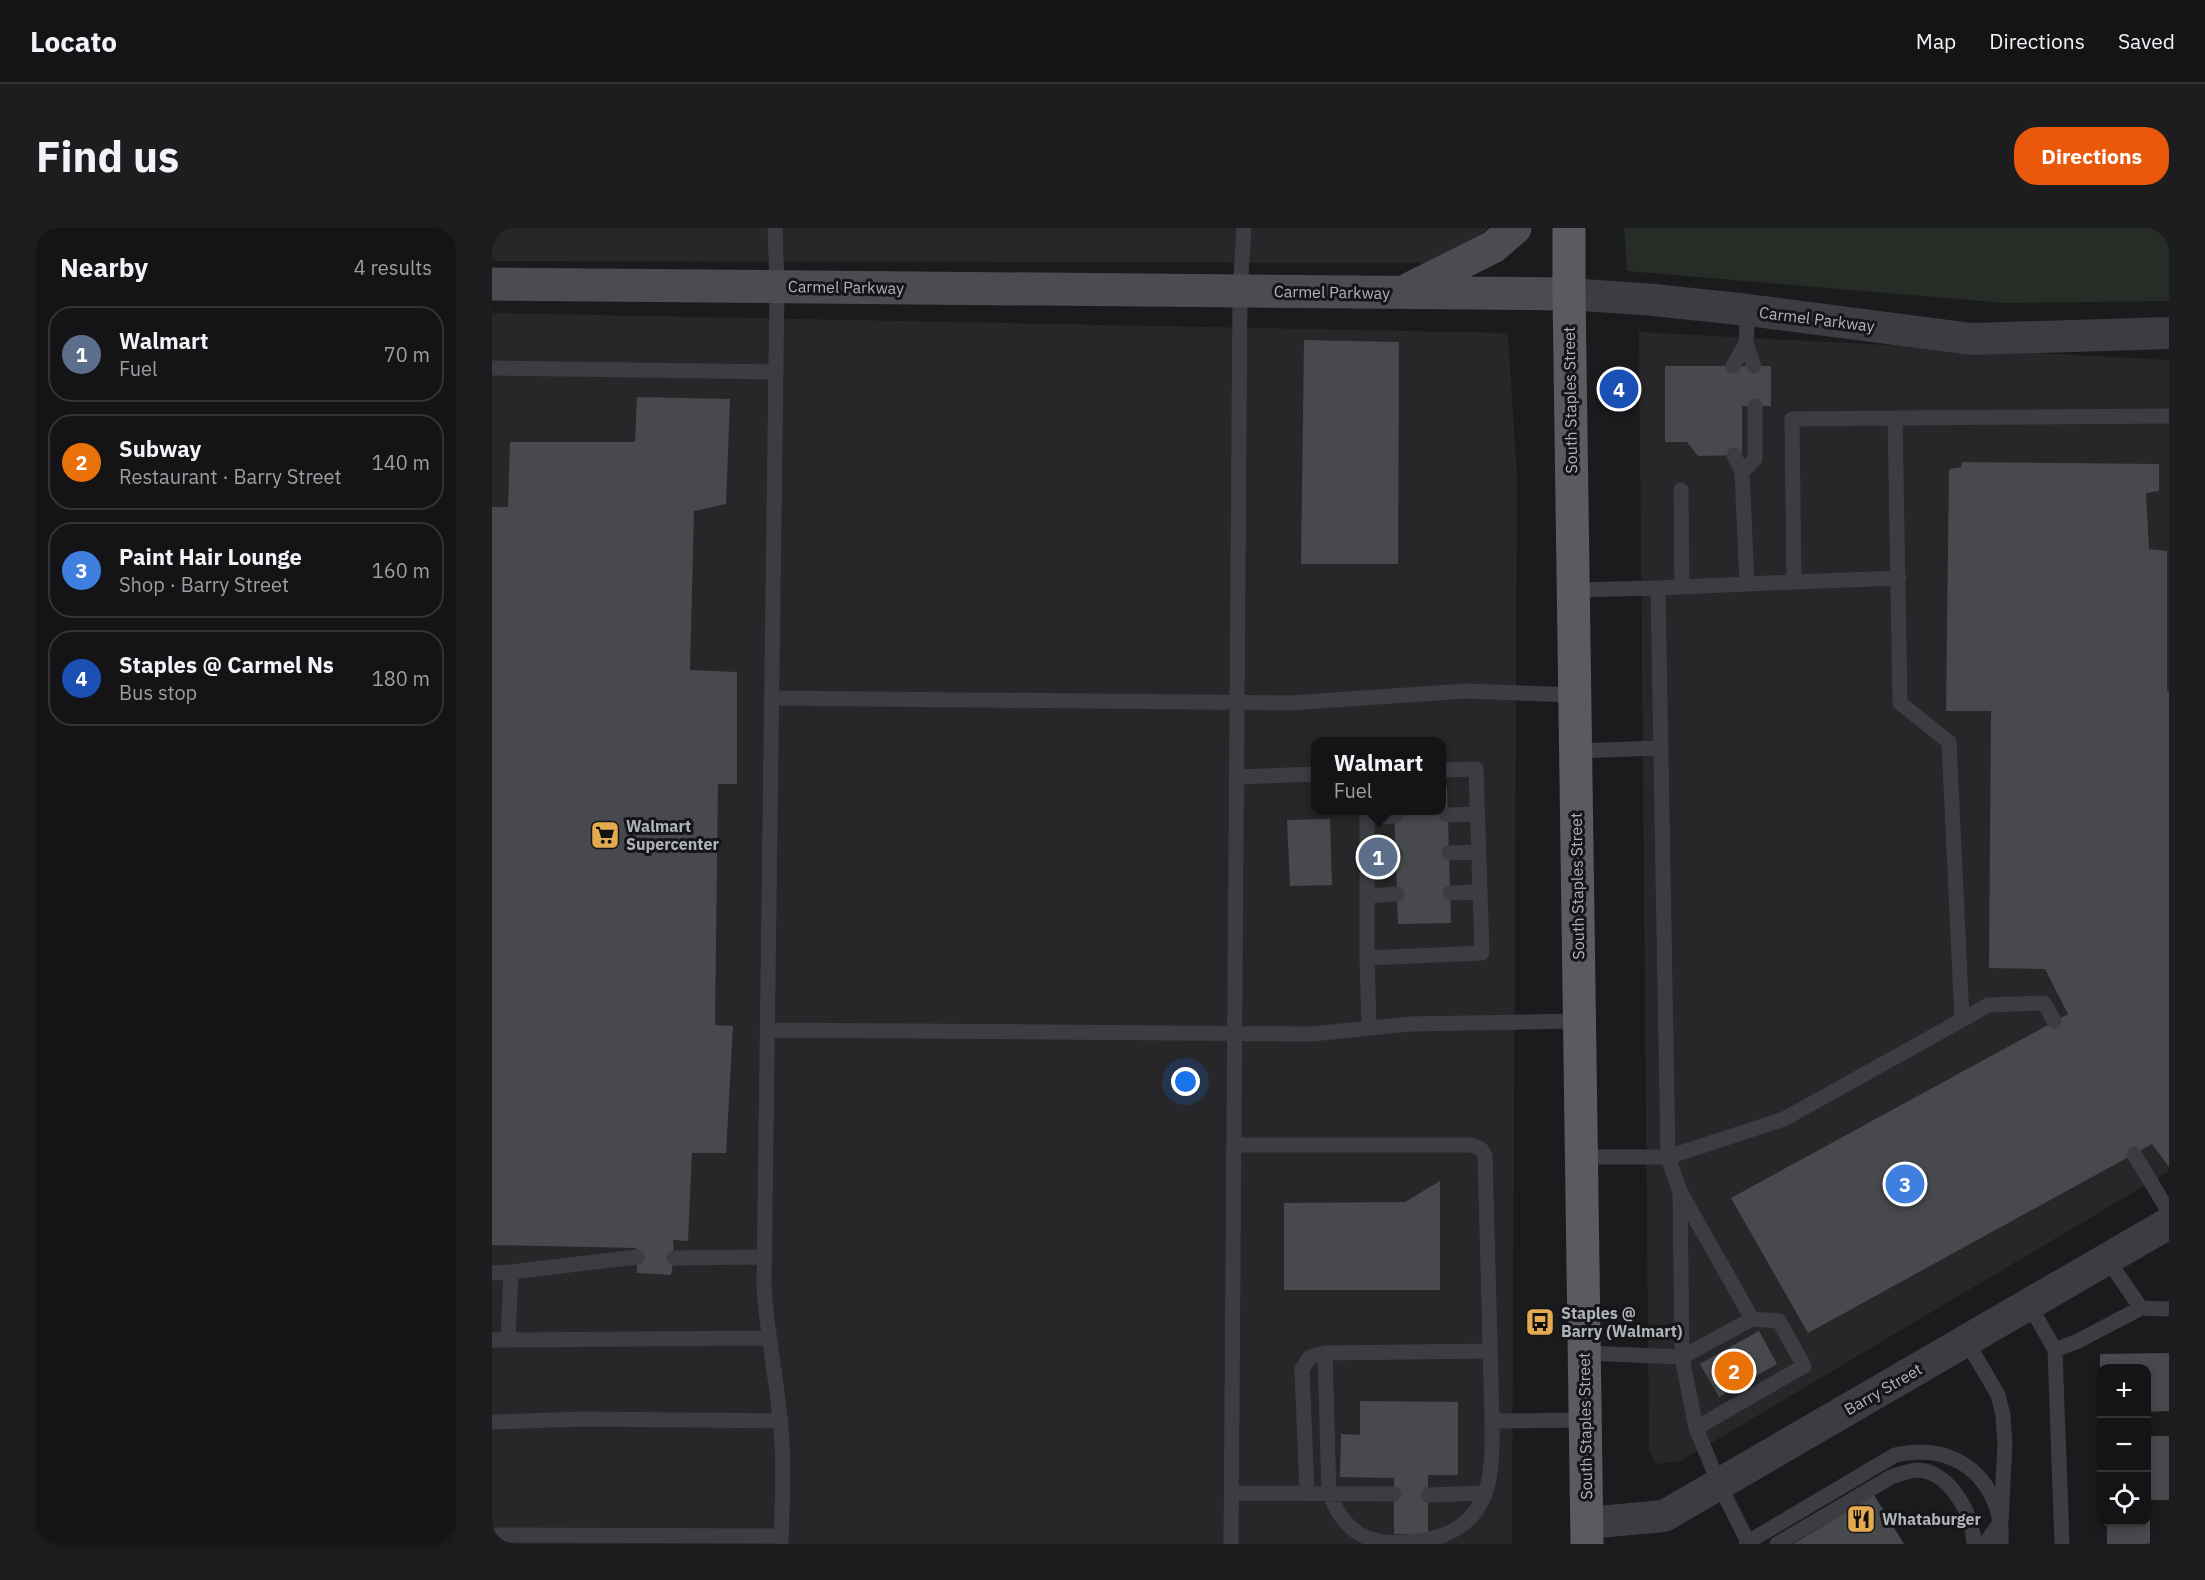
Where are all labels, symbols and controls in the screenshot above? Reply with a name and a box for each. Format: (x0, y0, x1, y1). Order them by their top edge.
text: Locato (30, 23, 117, 60)
text: Map (1916, 27, 1956, 55)
text: Directions (1989, 27, 2085, 55)
text: Saved (2118, 27, 2175, 55)
button: Directions (2014, 127, 2169, 185)
text: Find us (36, 129, 179, 184)
text: Nearby (60, 250, 148, 284)
text: 4 results (354, 254, 432, 281)
street label: Carmel Parkway (788, 276, 904, 298)
street label: Carmel Parkway (1274, 281, 1390, 303)
street label: Carmel Parkway (1758, 302, 1876, 336)
text: Walmart (119, 326, 209, 355)
street label: South Staples Street (1559, 326, 1581, 474)
text: 1 (76, 341, 88, 368)
text: 70 m (384, 341, 430, 368)
text: Fuel (119, 355, 157, 382)
pin: 4 (1600, 366, 1638, 412)
text: Subway (119, 434, 201, 463)
text: 2 (76, 449, 88, 476)
text: 140 m (372, 449, 430, 476)
text: Restaurant · Barry Street (119, 463, 342, 490)
text: Paint Hair Lounge (119, 542, 302, 571)
text: 3 (76, 557, 88, 584)
text: 160 m (372, 557, 430, 584)
text: Shop · Barry Street (119, 571, 289, 598)
text: Staples @ Carmel Ns (119, 650, 334, 679)
text: 4 (76, 665, 88, 692)
text: 180 m (372, 665, 430, 692)
text: Bus stop (119, 679, 197, 706)
popup (1311, 737, 1446, 815)
text: Walmart (1334, 748, 1423, 777)
text: Fuel (1334, 777, 1372, 804)
street label: South Staples Street (1566, 812, 1588, 960)
place label: Walmart Supercenter (626, 816, 719, 854)
supermarket icon: Walmart Supercenter (589, 819, 621, 851)
pin: 1 (1358, 834, 1398, 880)
your location (1171, 1067, 1200, 1096)
pin: 3 (1886, 1162, 1924, 1206)
place label: Staples @ Barry (Walmart) (1561, 1303, 1682, 1341)
bus stop icon: Staples @ Barry (Walmart) (1524, 1306, 1556, 1338)
pin: 2 (1714, 1348, 1754, 1394)
street label: South Staples Street (1574, 1352, 1596, 1500)
street label: Barry Street (1841, 1359, 1925, 1419)
map controls (2097, 1364, 2151, 1526)
button: + (2097, 1364, 2151, 1418)
button: − (2097, 1418, 2151, 1472)
button: locate (2097, 1472, 2151, 1526)
restaurant icon: Whataburger (1845, 1503, 1877, 1535)
place label: Whataburger (1882, 1509, 1982, 1529)

